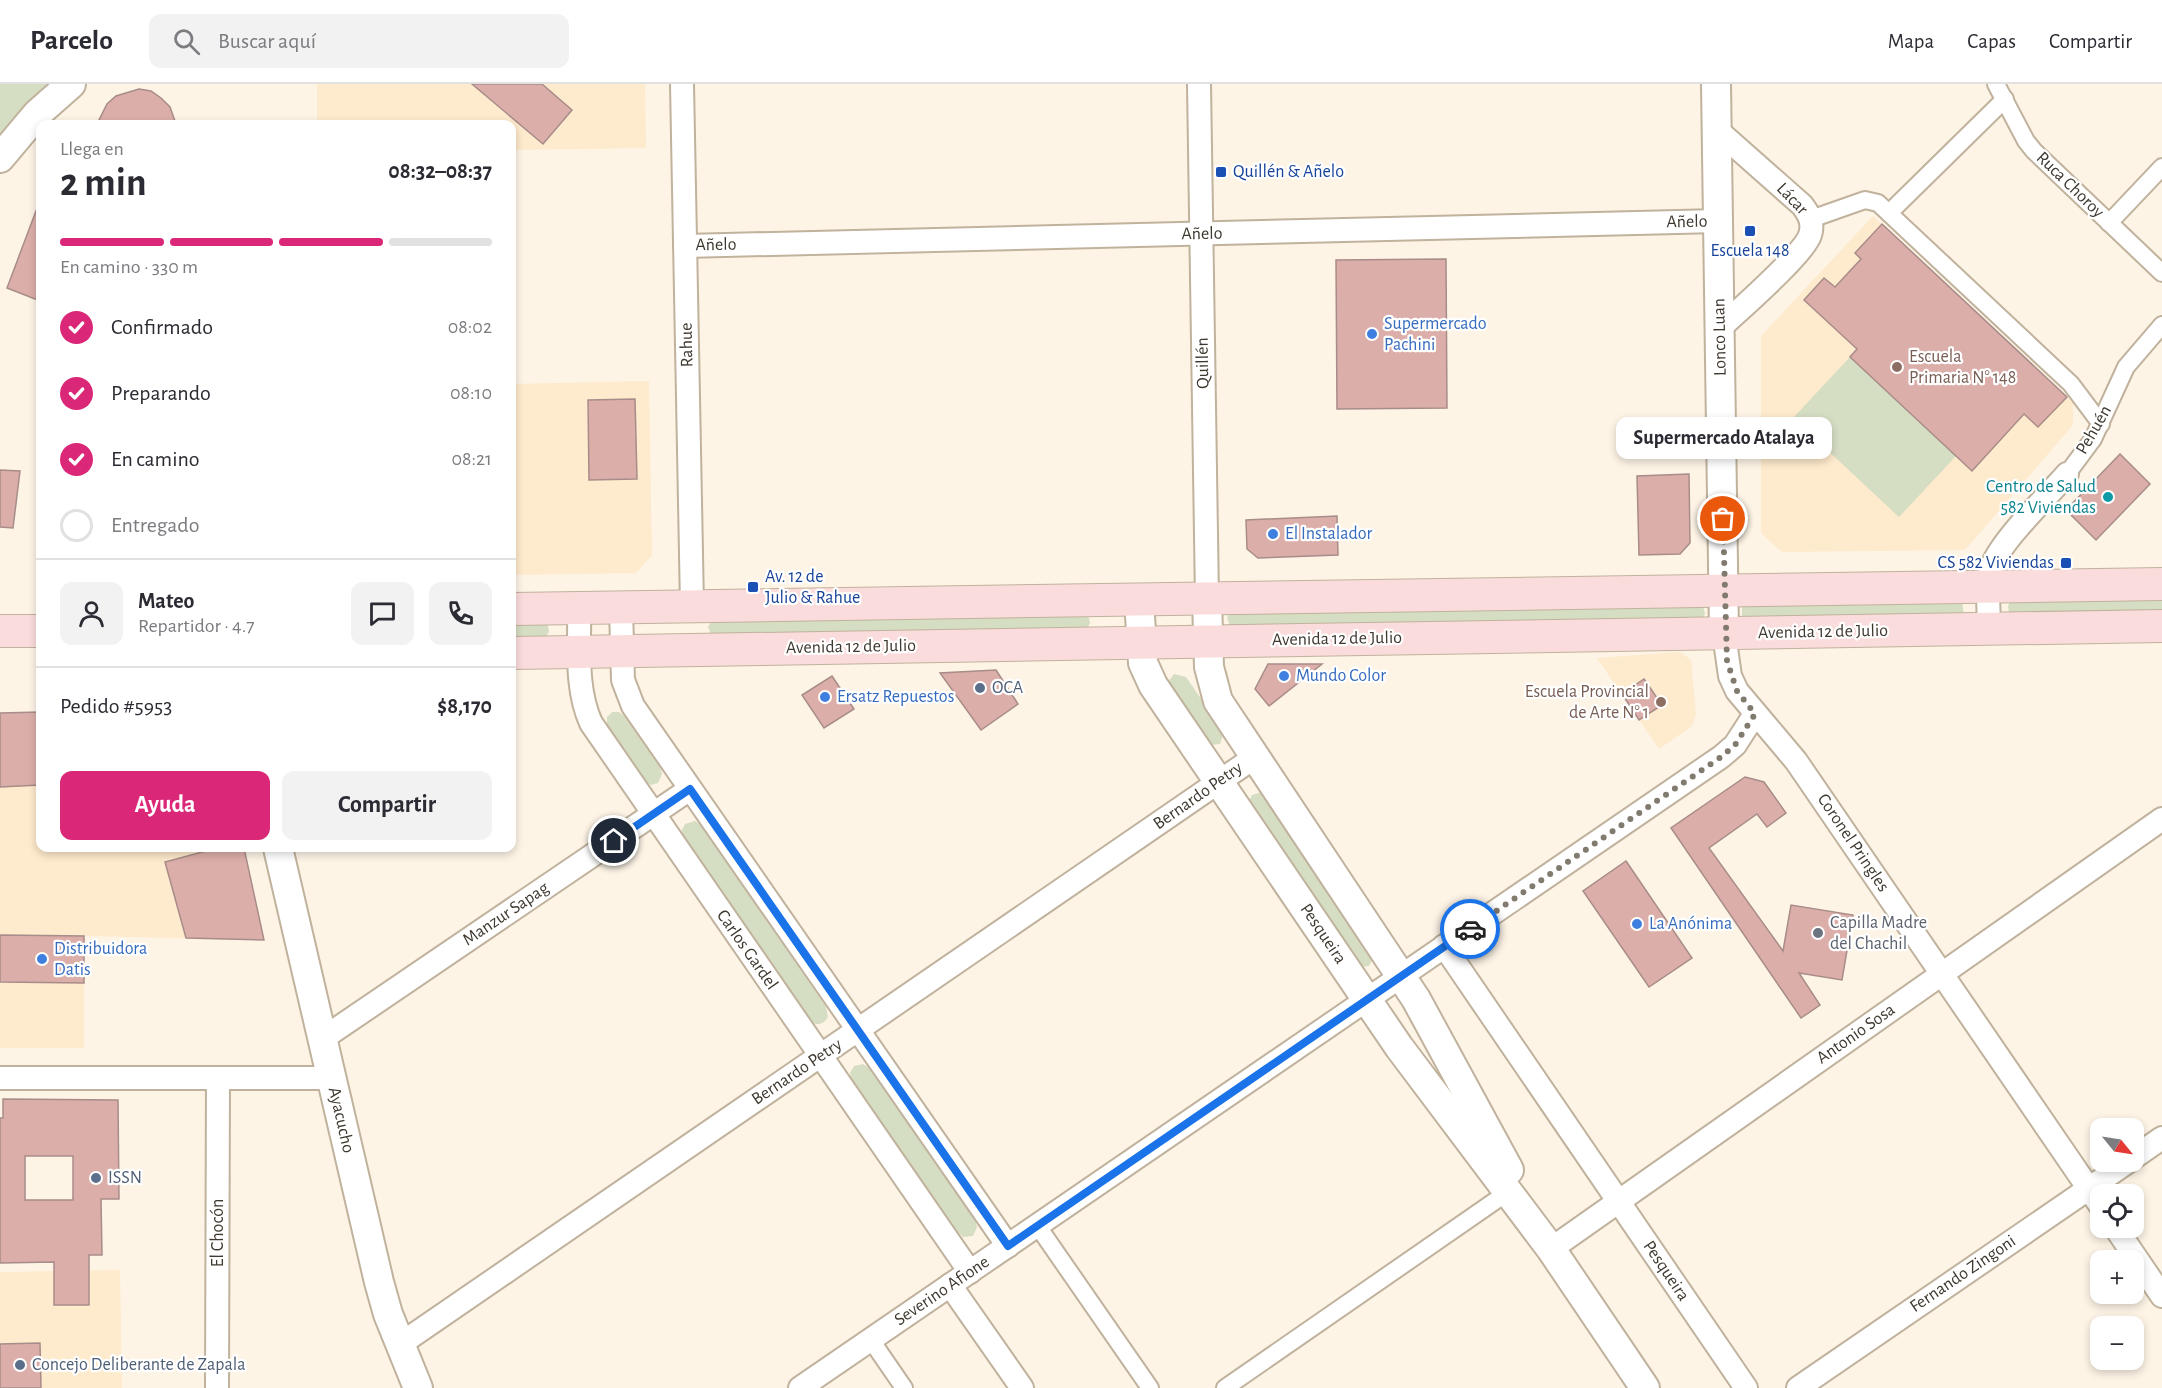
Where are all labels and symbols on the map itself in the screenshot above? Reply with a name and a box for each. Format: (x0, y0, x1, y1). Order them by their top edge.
street label: Ruca Choroy (2033, 149, 2108, 222)
place label: Quillén & Añelo (1233, 163, 1344, 181)
marker: Quillén & Añelo (1214, 165, 1228, 179)
street label: Lácar (1773, 180, 1811, 219)
street label: Añelo (1666, 213, 1708, 231)
marker: Escuela 148 (1743, 224, 1757, 238)
street label: Añelo (1181, 225, 1223, 243)
street label: Añelo (695, 236, 737, 254)
place label: Escuela 148 (1711, 242, 1789, 260)
street label: Lonco Luan (1710, 298, 1730, 376)
place label: Supermercado Pachini (1384, 315, 1487, 354)
street label: Rahue (678, 322, 696, 368)
marker: Supermercado Pachini (1365, 327, 1379, 341)
street label: Quillén (1194, 337, 1212, 389)
place label: Escuela Primaria N° 148 (1909, 348, 2016, 387)
marker: Escuela Primaria N° 148 (1890, 360, 1904, 374)
street label: Pehuén (2073, 403, 2115, 457)
callout: Supermercado Atalaya (1615, 417, 1831, 459)
place label: Centro de Salud 582 Viviendas (1986, 478, 2096, 517)
marker: Centro de Salud 582 Viviendas (2101, 490, 2115, 504)
pin (1697, 493, 1748, 544)
place label: El Instalador (1285, 525, 1372, 543)
marker: El Instalador (1266, 527, 1280, 541)
place label: CS 582 Viviendas (1938, 554, 2054, 572)
marker: CS 582 Viviendas (2059, 556, 2073, 570)
place label: Av. 12 de Julio & Rahue (765, 568, 860, 607)
marker: Av. 12 de Julio & Rahue (746, 580, 760, 594)
street label: Avenida 12 de Julio (1758, 622, 1888, 642)
street label: Avenida 12 de Julio (1272, 629, 1402, 649)
street label: Avenida 12 de Julio (786, 637, 916, 657)
place label: Mundo Color (1296, 667, 1386, 685)
marker: Mundo Color (1277, 669, 1291, 683)
place label: OCA (992, 679, 1024, 697)
marker: OCA (973, 681, 987, 695)
place label: Escuela Provincial de Arte N° 1 (1525, 683, 1649, 722)
place label: Ersatz Repuestos (837, 688, 954, 706)
marker: Ersatz Repuestos (818, 690, 832, 704)
marker: Escuela Provincial de Arte N° 1 (1654, 695, 1668, 709)
street label: Bernardo Petry (1150, 759, 1246, 833)
street label: Coronel Pringles (1814, 791, 1892, 895)
pin (588, 815, 639, 866)
street label: Manzur Sapag (460, 879, 552, 949)
courier (1440, 899, 1500, 959)
street label: Pesqueira (1296, 901, 1350, 967)
street label: Carlos Gardel (713, 907, 781, 993)
place label: Capilla Madre del Chachil (1830, 914, 1927, 953)
place label: La Anónima (1649, 915, 1732, 933)
marker: La Anónima (1630, 917, 1644, 931)
marker: Capilla Madre del Chachil (1811, 926, 1825, 940)
place label: Distribuidora Datis (54, 940, 147, 979)
marker: Distribuidora Datis (35, 952, 49, 966)
street label: Antonio Sosa (1814, 1001, 1898, 1067)
street label: Bernardo Petry (749, 1035, 846, 1109)
street label: Ayacucho (325, 1085, 357, 1155)
north arrow (2090, 1118, 2144, 1172)
place label: ISSN (108, 1169, 142, 1187)
marker: ISSN (89, 1171, 103, 1185)
street label: El Chocón (209, 1199, 227, 1267)
street label: Fernando Zingoni (1907, 1232, 2019, 1316)
street label: Pesqueira (1639, 1238, 1693, 1304)
street label: Severino Afione (891, 1253, 993, 1329)
place label: Concejo Deliberante de Zapala (32, 1356, 246, 1374)
marker: Concejo Deliberante de Zapala (13, 1358, 27, 1372)

